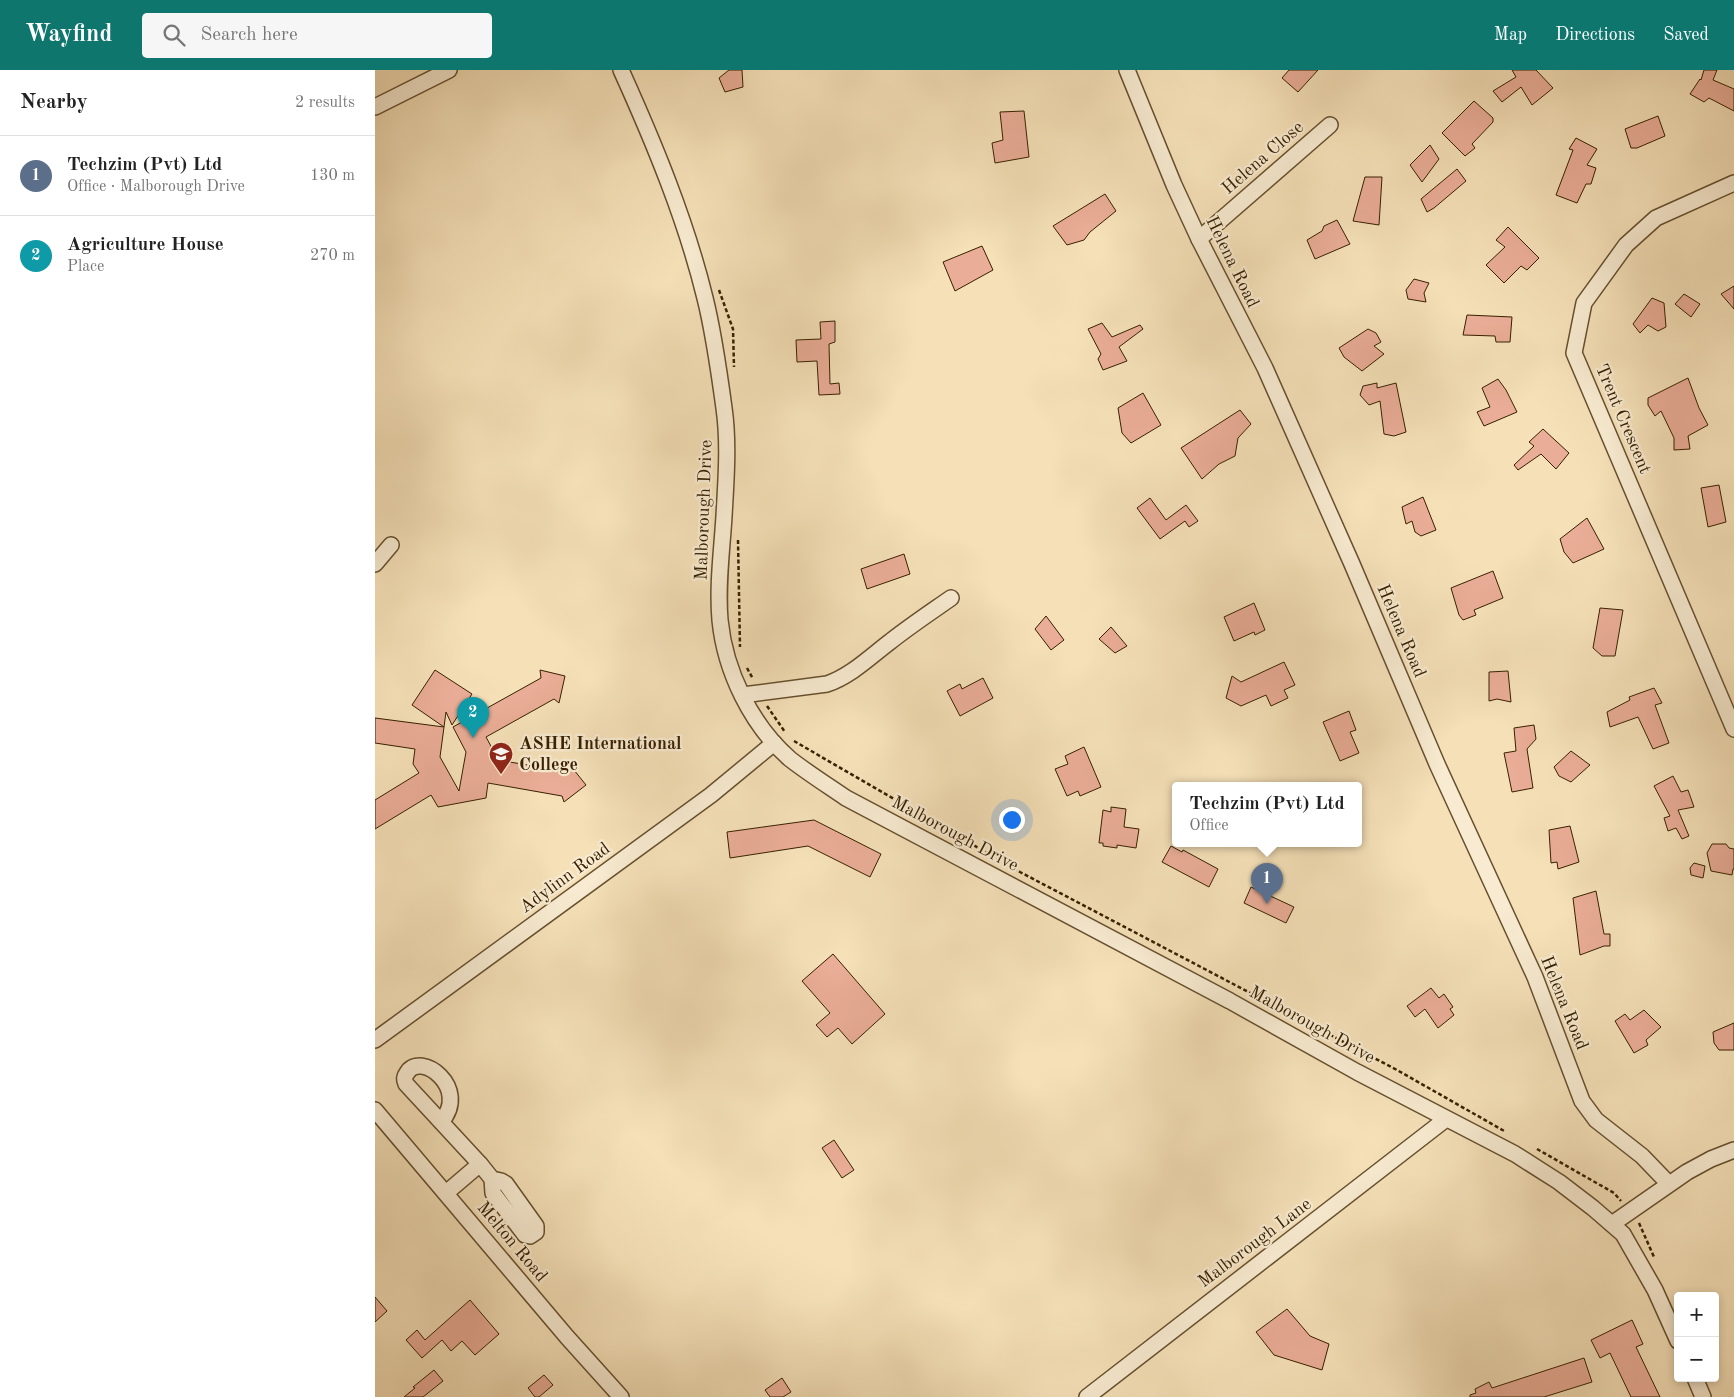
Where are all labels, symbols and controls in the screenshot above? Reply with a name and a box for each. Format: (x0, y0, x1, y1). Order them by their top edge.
search box (142, 13, 492, 58)
icon: search (160, 21, 188, 49)
text: Wayfind (25, 23, 112, 47)
text: Search here (200, 26, 298, 45)
text: Map (1494, 26, 1527, 44)
text: Directions (1555, 26, 1635, 44)
text: Saved (1663, 26, 1709, 44)
text: Nearby (20, 92, 88, 113)
text: 2 results (295, 95, 355, 111)
street label: Helena Close (1219, 118, 1307, 198)
text: Techzim (Pvt) Ltd (67, 156, 222, 175)
text: 1 (31, 168, 41, 184)
text: 130 m (310, 168, 355, 184)
text: Office · Malborough Drive (67, 179, 245, 195)
street label: Helena Road (1202, 213, 1262, 311)
text: Agriculture House (67, 236, 224, 255)
text: 2 (31, 248, 41, 264)
text: 270 m (310, 248, 355, 264)
text: Place (67, 259, 104, 275)
street label: Trent Crescent (1592, 362, 1654, 476)
street label: Malborough Drive (693, 439, 715, 581)
street label: Helena Road (1373, 582, 1429, 680)
pin: 2 (457, 697, 489, 738)
place label: ASHE International College (519, 735, 682, 774)
school or university icon: ASHE International College (488, 741, 514, 775)
popup (1172, 782, 1362, 847)
street label: Malborough Drive (889, 793, 1021, 875)
text: Techzim (Pvt) Ltd (1189, 795, 1345, 814)
your location (999, 807, 1025, 833)
text: Office (1189, 818, 1229, 834)
street label: Adylinn Road (516, 839, 614, 917)
pin: 1 (1251, 863, 1283, 904)
street label: Helena Road (1537, 954, 1591, 1052)
street label: Malborough Drive (1246, 983, 1378, 1067)
street label: Malborough Lane (1195, 1195, 1315, 1291)
street label: Melton Road (474, 1199, 550, 1285)
map controls (1674, 1292, 1719, 1382)
button: + (1674, 1292, 1719, 1337)
button: − (1674, 1337, 1719, 1382)

